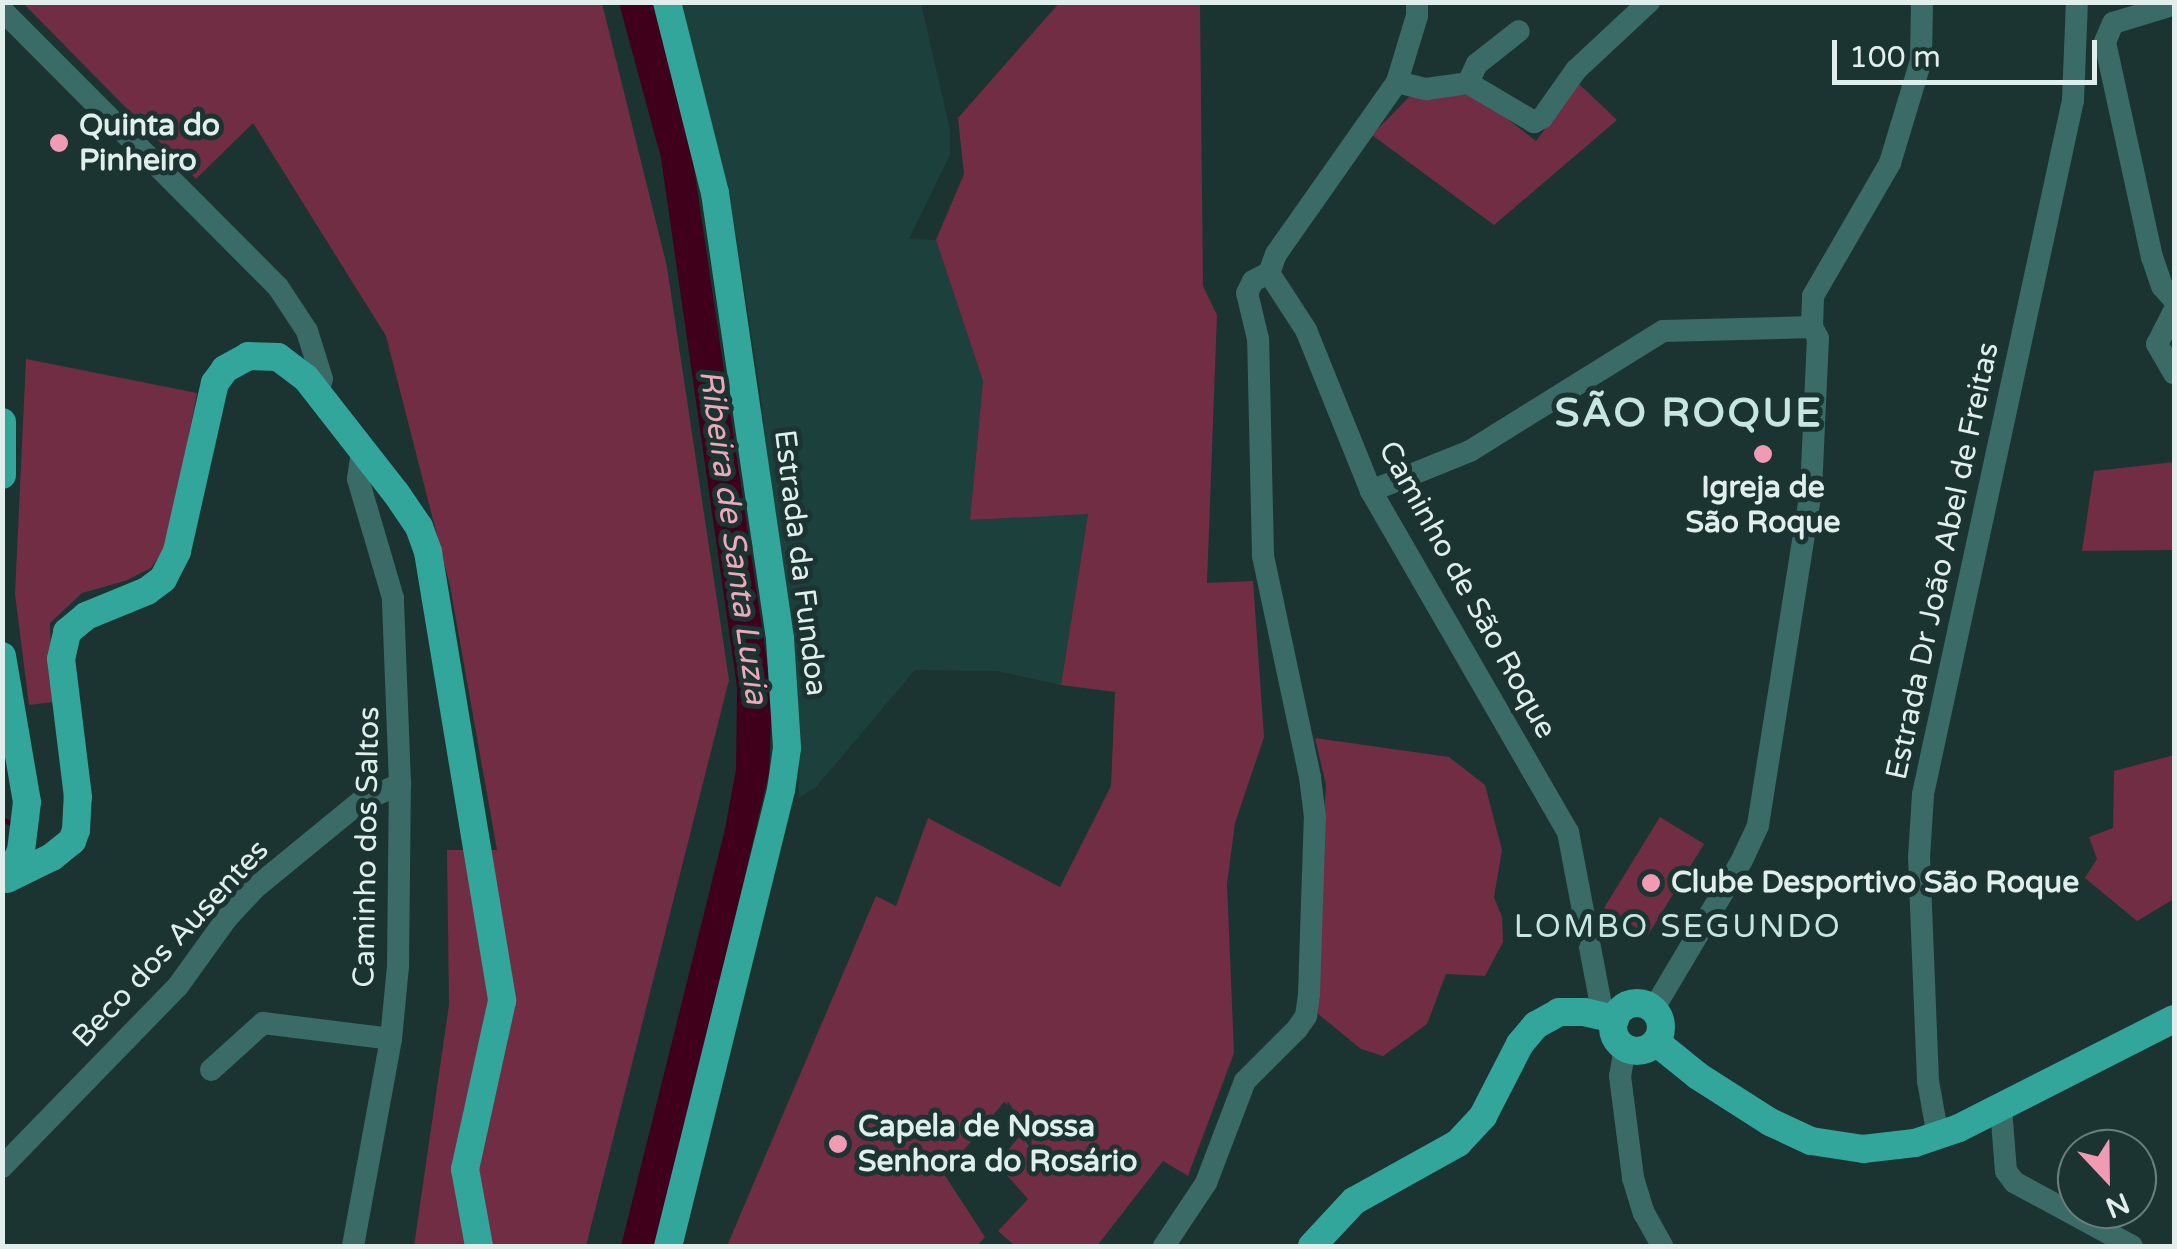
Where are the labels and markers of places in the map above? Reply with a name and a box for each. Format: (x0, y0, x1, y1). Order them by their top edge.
place label: Quinta do Pinheiro (79, 108, 220, 178)
marker: Quinta do Pinheiro (48, 132, 70, 154)
marker: Igreja de São Roque (1752, 443, 1774, 465)
place label: Igreja de São Roque (1685, 470, 1841, 540)
place label: Clube Desportivo São Roque (1671, 865, 2079, 901)
marker: Clube Desportivo São Roque (1640, 872, 1662, 894)
place label: Capela de Nossa Senhora do Rosário (858, 1109, 1137, 1180)
marker: Capela de Nossa Senhora do Rosário (827, 1133, 849, 1155)

